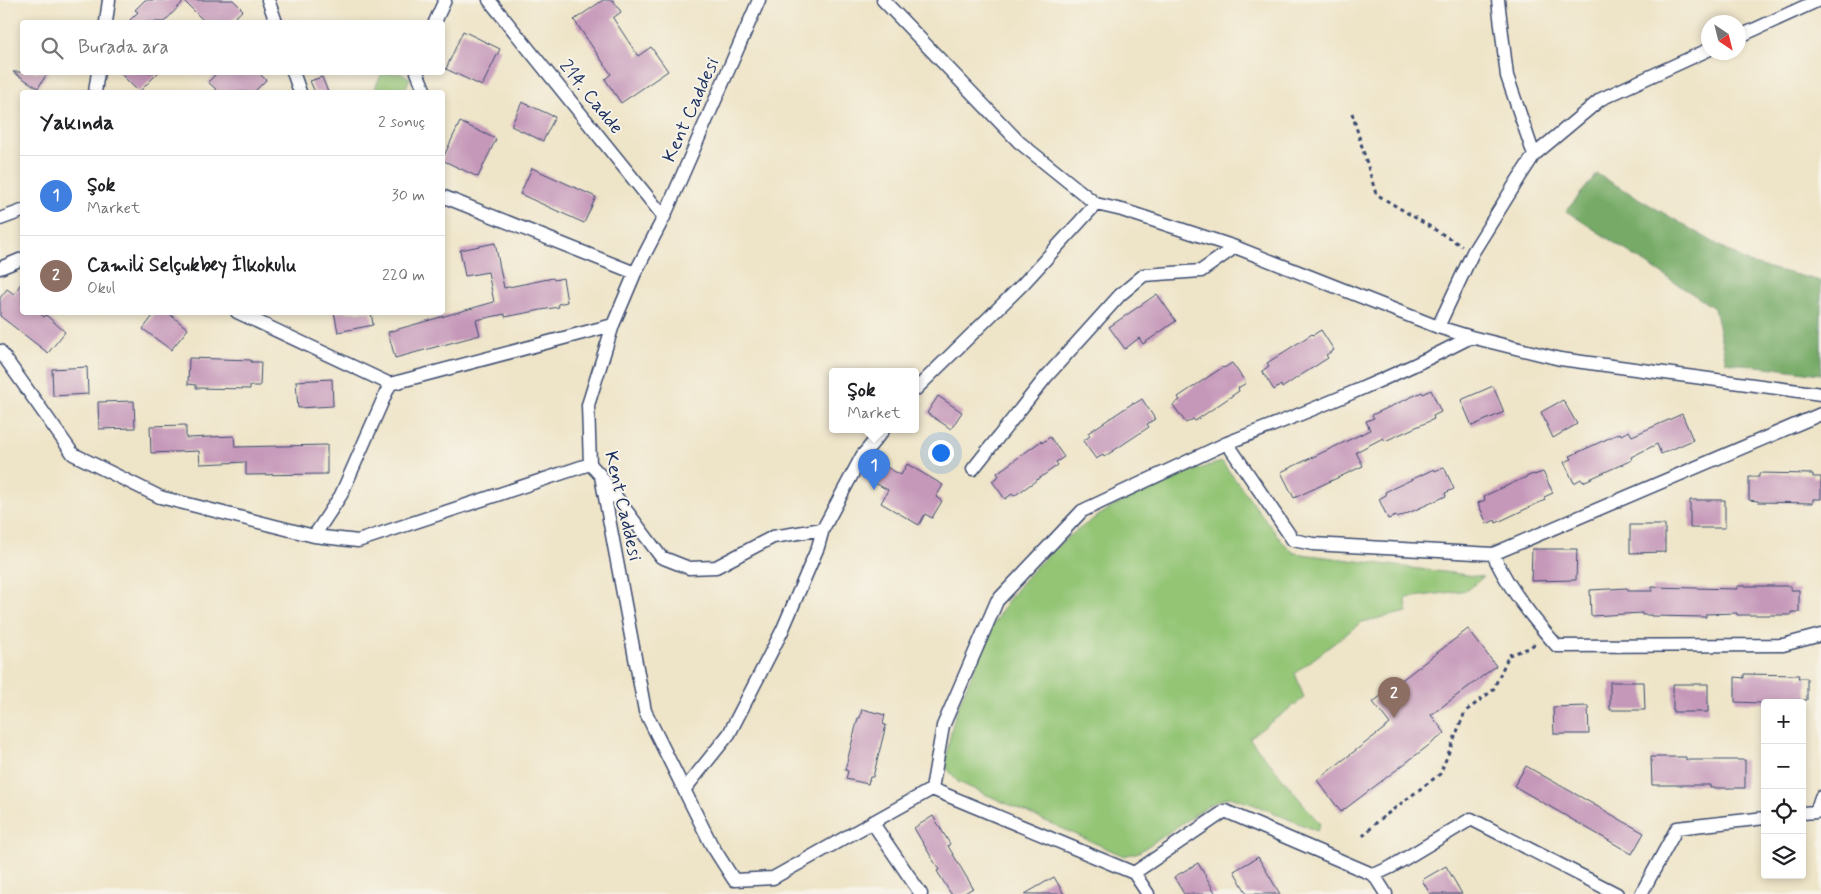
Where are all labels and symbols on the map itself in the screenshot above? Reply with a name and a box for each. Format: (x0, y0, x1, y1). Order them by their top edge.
north arrow (1701, 15, 1746, 60)
street label: Kent Caddesi (657, 54, 725, 166)
street label: 214. Cadde (553, 55, 629, 139)
your location (928, 440, 954, 466)
street label: Kent Caddesi (598, 449, 648, 563)
pin: 1 (858, 449, 890, 490)
pin: 2 (1378, 677, 1410, 718)

